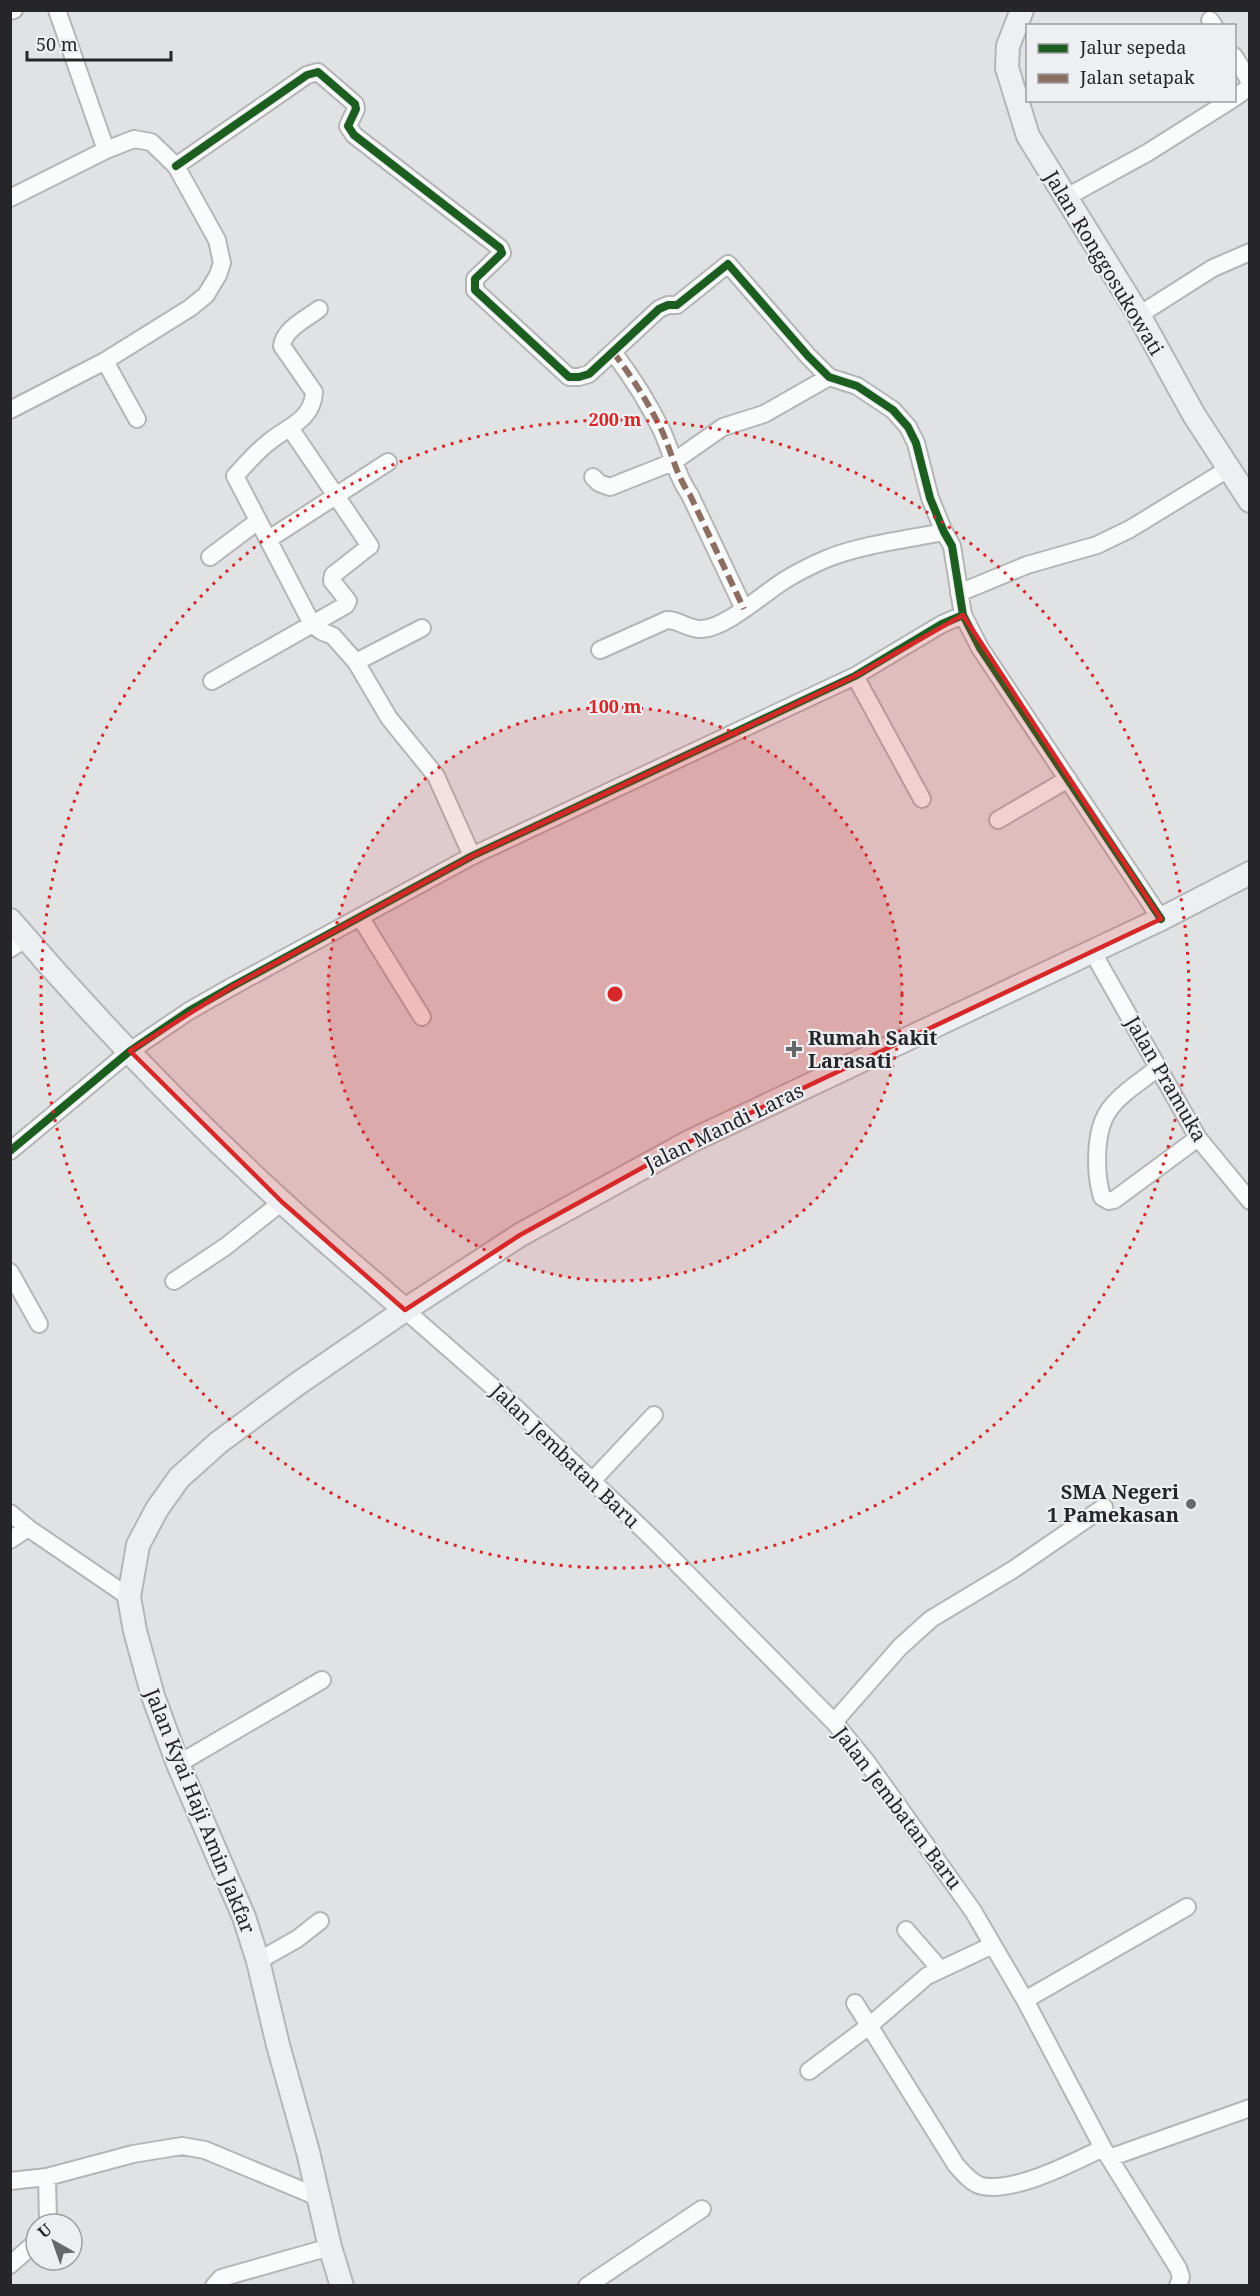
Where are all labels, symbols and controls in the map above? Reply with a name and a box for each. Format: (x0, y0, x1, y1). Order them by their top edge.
scale bar (27, 24, 171, 62)
legend (1026, 24, 1236, 102)
text: 50 m (36, 32, 78, 56)
text: Jalur sepeda (1079, 35, 1186, 59)
text: Jalan setapak (1079, 65, 1195, 89)
street label: Jalan Ronggosukowati (1038, 164, 1171, 361)
text: 200 m (589, 407, 642, 431)
text: 100 m (589, 694, 642, 718)
centre of rings (605, 984, 625, 1004)
street label: Jalan Pramuka (1119, 1010, 1213, 1147)
place label: Rumah Sakit Larasati (808, 1024, 937, 1074)
marker: Rumah Sakit Larasati (785, 1040, 803, 1058)
street label: Jalan Mandi Laras (639, 1076, 808, 1177)
street label: Jalan Jembatan Baru (484, 1377, 646, 1534)
place label: SMA Negeri 1 Pamekasan (1047, 1478, 1179, 1528)
marker: SMA Negeri 1 Pamekasan (1184, 1497, 1198, 1511)
street label: Jalan Kyai Haji Amin Jakfar (139, 1683, 262, 1938)
street label: Jalan Jembatan Baru (828, 1720, 969, 1895)
north arrow (24, 2212, 84, 2272)
text: U (33, 2218, 56, 2243)

